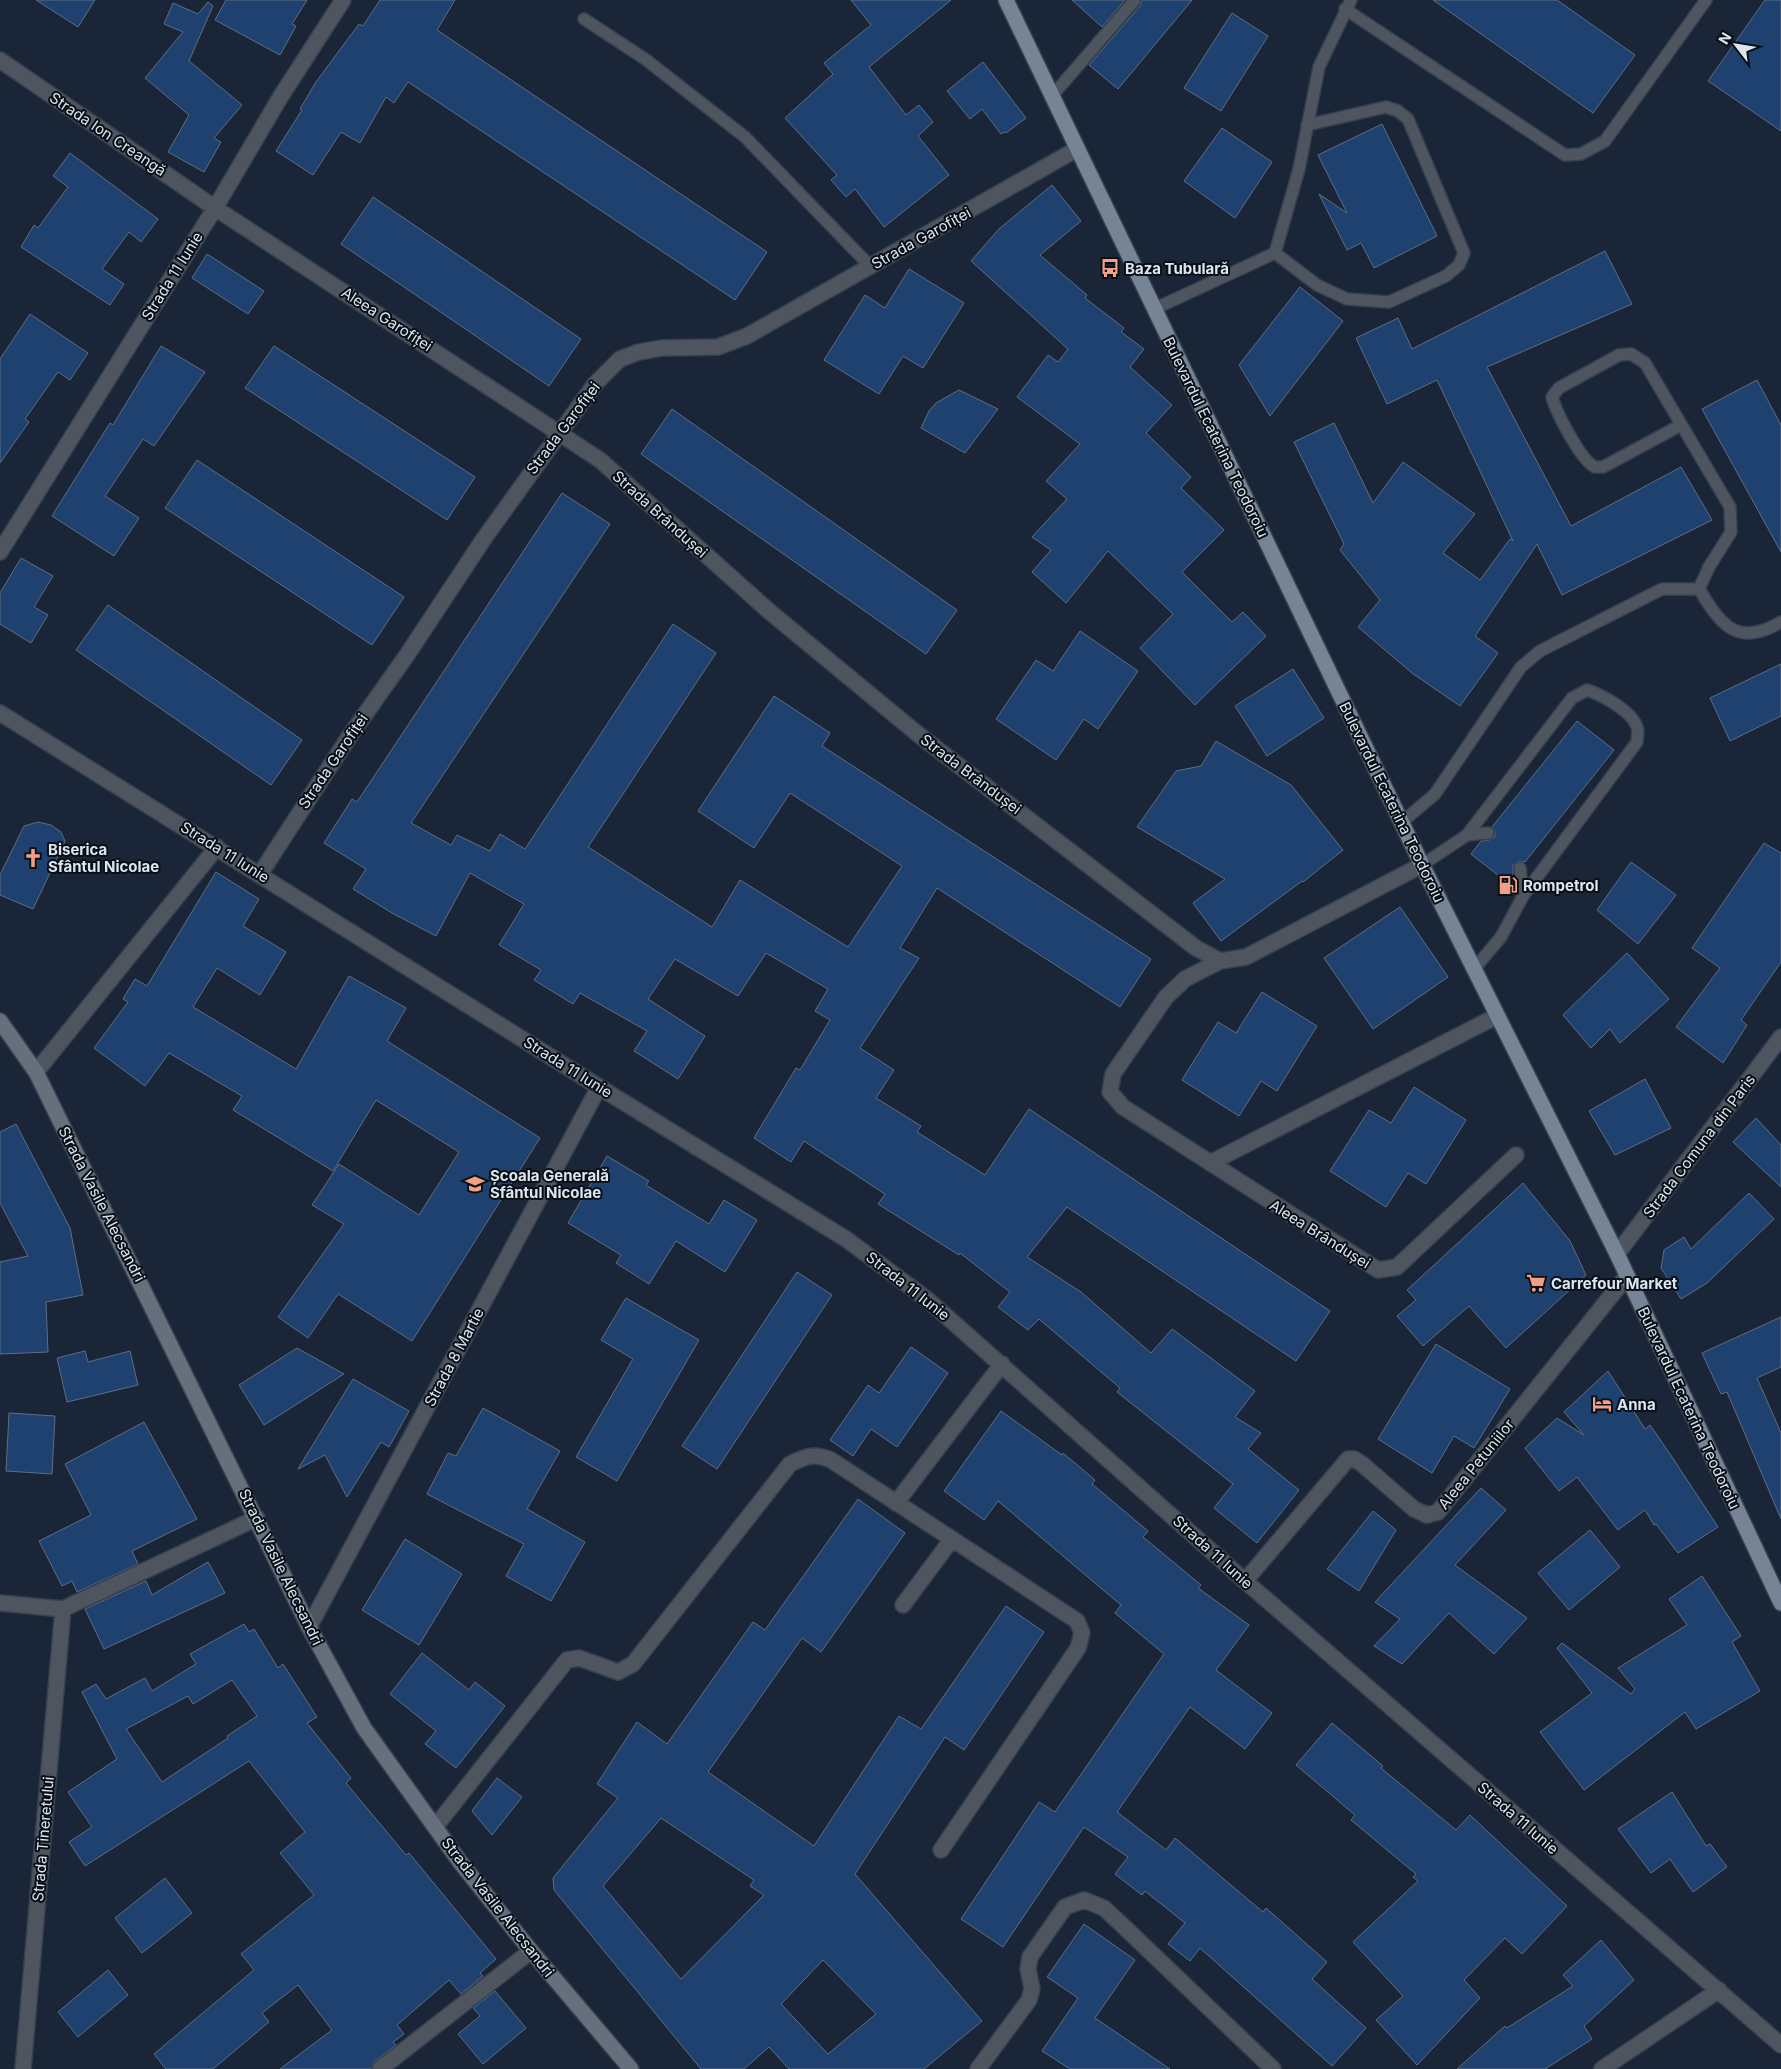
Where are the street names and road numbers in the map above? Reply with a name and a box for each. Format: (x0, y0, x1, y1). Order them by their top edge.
street label: Strada Ion Creangă (46, 88, 170, 180)
street label: Strada Garofiței (868, 203, 974, 273)
street label: Strada 11 Iunie (137, 228, 207, 324)
street label: Aleea Garofiței (338, 283, 436, 355)
street label: Bulevardul Ecaterina Teodoroiu (1159, 334, 1273, 540)
street label: Strada Garofiței (522, 378, 604, 478)
street label: Strada Brândușei (608, 466, 712, 562)
street label: Bulevardul Ecaterina Teodoroiu (1335, 699, 1449, 905)
street label: Strada Garofiței (294, 710, 372, 812)
street label: Strada Brândușei (917, 730, 1025, 818)
street label: Strada 11 Iunie (177, 817, 273, 887)
street label: Strada 11 Iunie (520, 1032, 616, 1102)
street label: Strada Comuna din Paris (1639, 1070, 1759, 1222)
street label: Strada Vasile Alecsandri (55, 1123, 149, 1285)
street label: Aleea Brândușei (1266, 1195, 1374, 1273)
street label: Strada 11 Iunie (862, 1247, 954, 1325)
street label: Strada 8 Martie (420, 1304, 488, 1410)
street label: Bulevardul Ecaterina Teodoroiu (1634, 1304, 1744, 1512)
street label: Aleea Petuniilor (1434, 1415, 1518, 1513)
street label: Strada Vasile Alecsandri (235, 1486, 327, 1648)
street label: Strada 11 Iunie (1169, 1511, 1257, 1593)
street label: Strada Tineretului (28, 1776, 58, 1902)
street label: Strada 11 Iunie (1474, 1778, 1562, 1858)
street label: Strada Vasile Alecsandri (438, 1833, 558, 1981)

